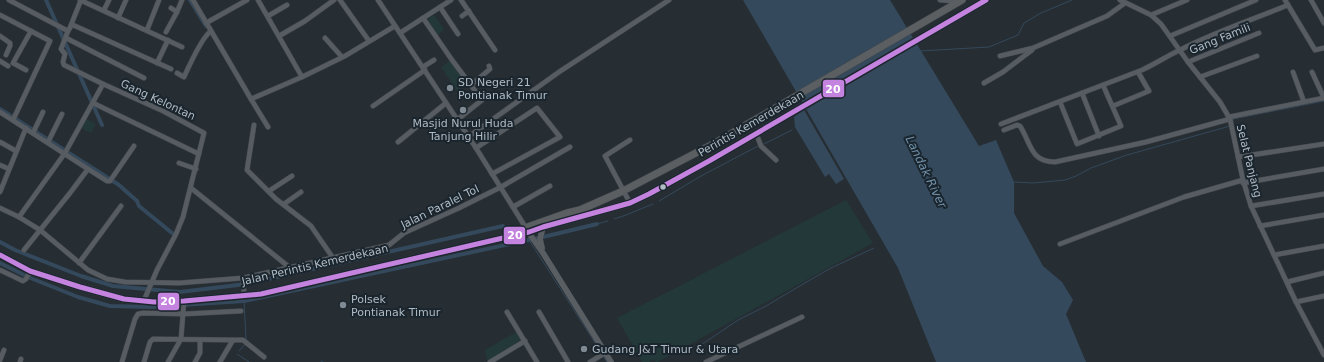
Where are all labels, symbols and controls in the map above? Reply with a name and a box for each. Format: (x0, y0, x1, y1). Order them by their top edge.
street label: Gang Famili (1188, 21, 1252, 57)
place label: SD Negeri 21 Pontianak Timur (458, 76, 548, 102)
street label: Gang Kelontan (119, 77, 197, 123)
line badge: 20 (822, 79, 845, 98)
marker: SD Negeri 21 Pontianak Timur (445, 83, 455, 93)
text: 20 (825, 83, 841, 96)
street label: Perintis Kemerdekaan (696, 88, 806, 160)
marker: Masjid Nurul Huda Tanjung Hilir (458, 105, 468, 115)
place label: Masjid Nurul Huda Tanjung Hilir (413, 117, 513, 143)
street label: Selat Panjang (1234, 123, 1264, 199)
water label: Landak River (903, 134, 950, 211)
street label: Jalan Paralel Tol (398, 182, 481, 232)
unlabelled marker (658, 182, 668, 192)
line badge: 20 (503, 226, 526, 245)
text: 20 (507, 229, 523, 242)
street label: Jalan Perintis Kemerdekaan (239, 242, 390, 288)
line badge: 20 (157, 292, 180, 311)
place label: Polsek Pontianak Timur (351, 293, 441, 319)
text: 20 (160, 295, 176, 308)
marker: Polsek Pontianak Timur (338, 300, 348, 310)
place label: Gudang J&T Timur & Utara (592, 343, 738, 356)
marker: Gudang J&T Timur & Utara (579, 344, 589, 354)

